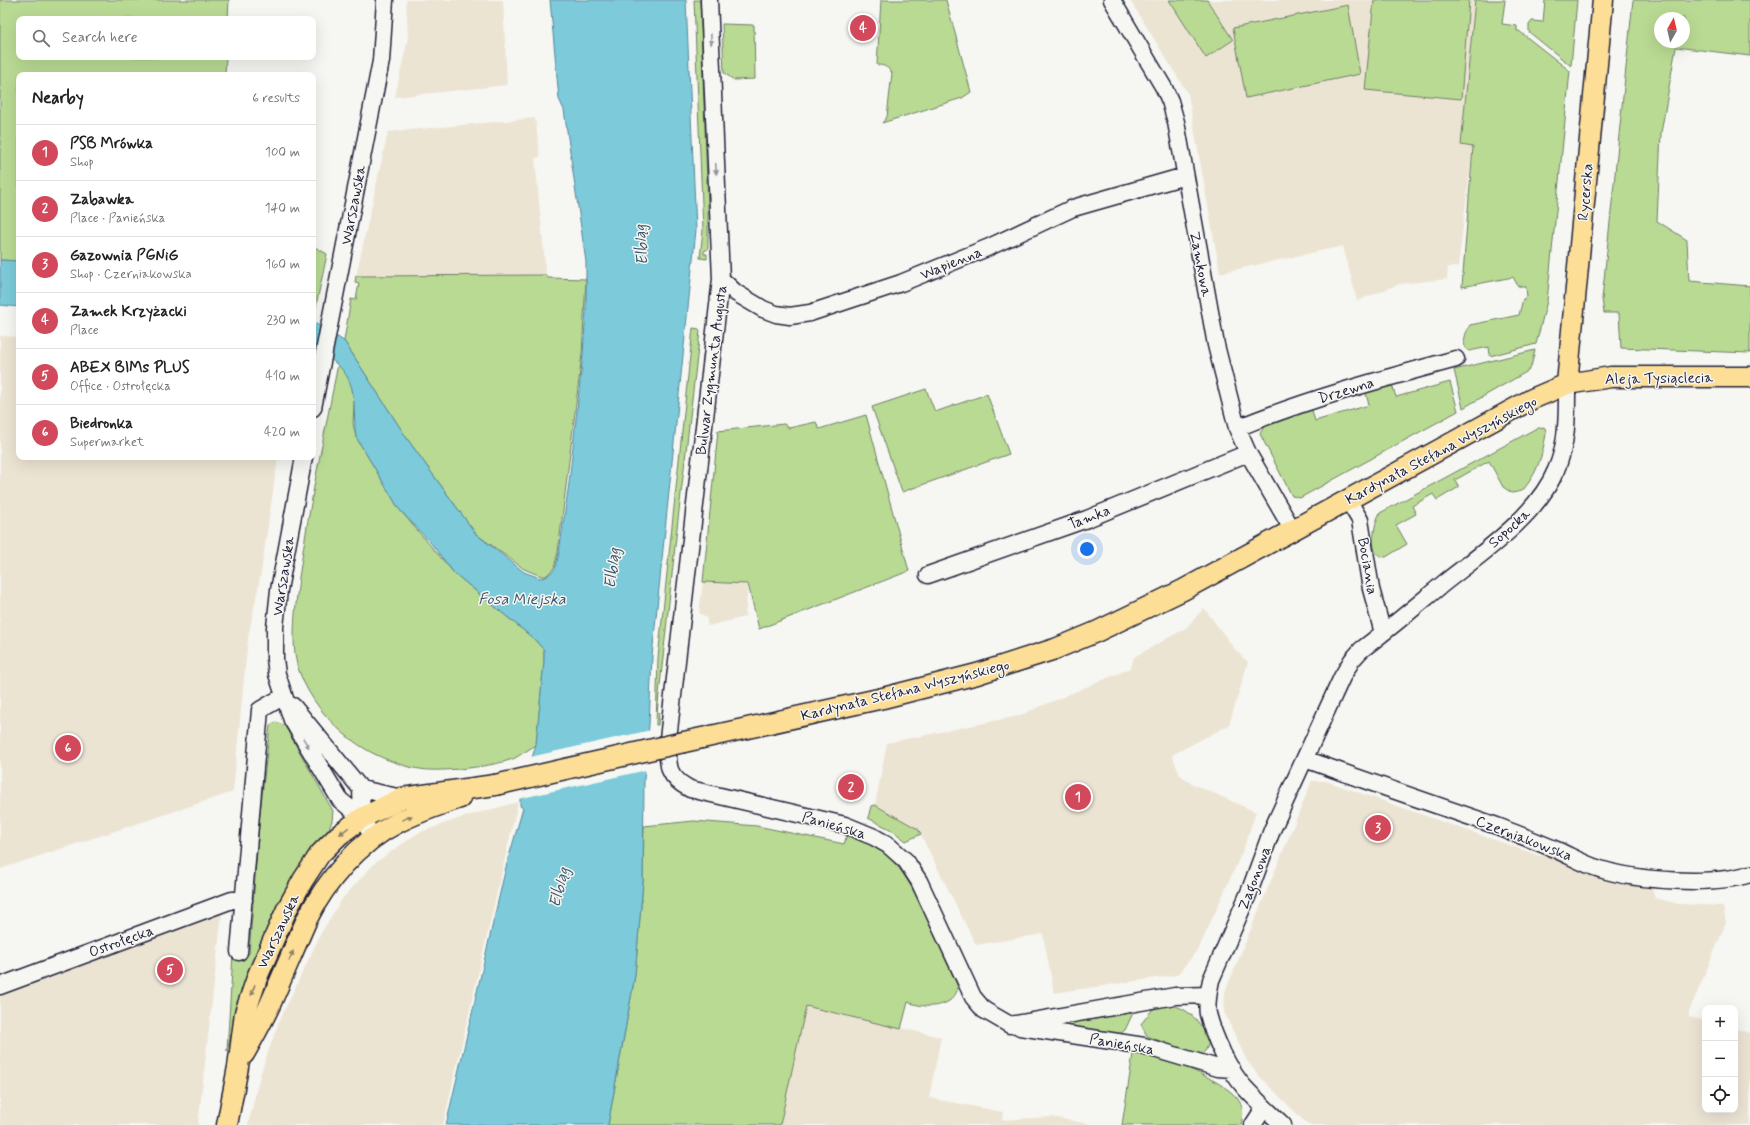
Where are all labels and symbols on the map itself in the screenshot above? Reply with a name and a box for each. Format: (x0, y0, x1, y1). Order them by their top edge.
north arrow (1654, 12, 1690, 48)
pin: 4 (850, 13, 876, 43)
one-way arrow (707, 33, 714, 45)
street label: Warszawska (336, 163, 372, 247)
one-way arrow (713, 163, 720, 175)
street label: Rycerska (1574, 163, 1598, 222)
water label: Elbląg (630, 223, 653, 266)
street label: Zamkowa (1184, 230, 1216, 299)
street label: Wapienna (917, 242, 986, 285)
street label: Bulwar Zygmunta Augusta (692, 284, 732, 456)
street label: Aleja Tysiąclecia (1605, 368, 1714, 390)
street label: Drzewna (1316, 373, 1377, 409)
street label: Kardynała Stefana Wyszyńskiego (1342, 392, 1541, 511)
street label: Tamka (1066, 501, 1113, 535)
street label: Sopocka (1484, 504, 1536, 553)
street label: Warszawska (268, 534, 300, 617)
street label: Bociania (1352, 536, 1382, 596)
your location (1077, 539, 1097, 559)
water label: Elbląg (600, 546, 625, 590)
water label: Fosa Miejska (478, 589, 566, 610)
street label: Kardynała Stefana Wyszyńskiego (799, 655, 1012, 728)
pin: 6 (55, 733, 81, 763)
one-way arrow (302, 737, 309, 749)
pin: 2 (838, 772, 864, 802)
pin: 1 (1065, 782, 1091, 812)
street label: Panieńska (799, 807, 868, 845)
street label: Czerniakowska (1473, 811, 1575, 866)
pin: 3 (1365, 813, 1391, 843)
one-way arrow (401, 815, 413, 821)
one-way arrow (339, 827, 350, 835)
street label: Zagonowa (1234, 843, 1277, 914)
water label: Elbląg (544, 864, 575, 910)
street label: Warszawska (253, 890, 305, 972)
street label: Ostrołęcka (86, 921, 157, 963)
one-way arrow (288, 951, 294, 962)
pin: 5 (157, 955, 183, 985)
one-way arrow (249, 985, 255, 997)
street label: Panieńska (1088, 1029, 1156, 1061)

